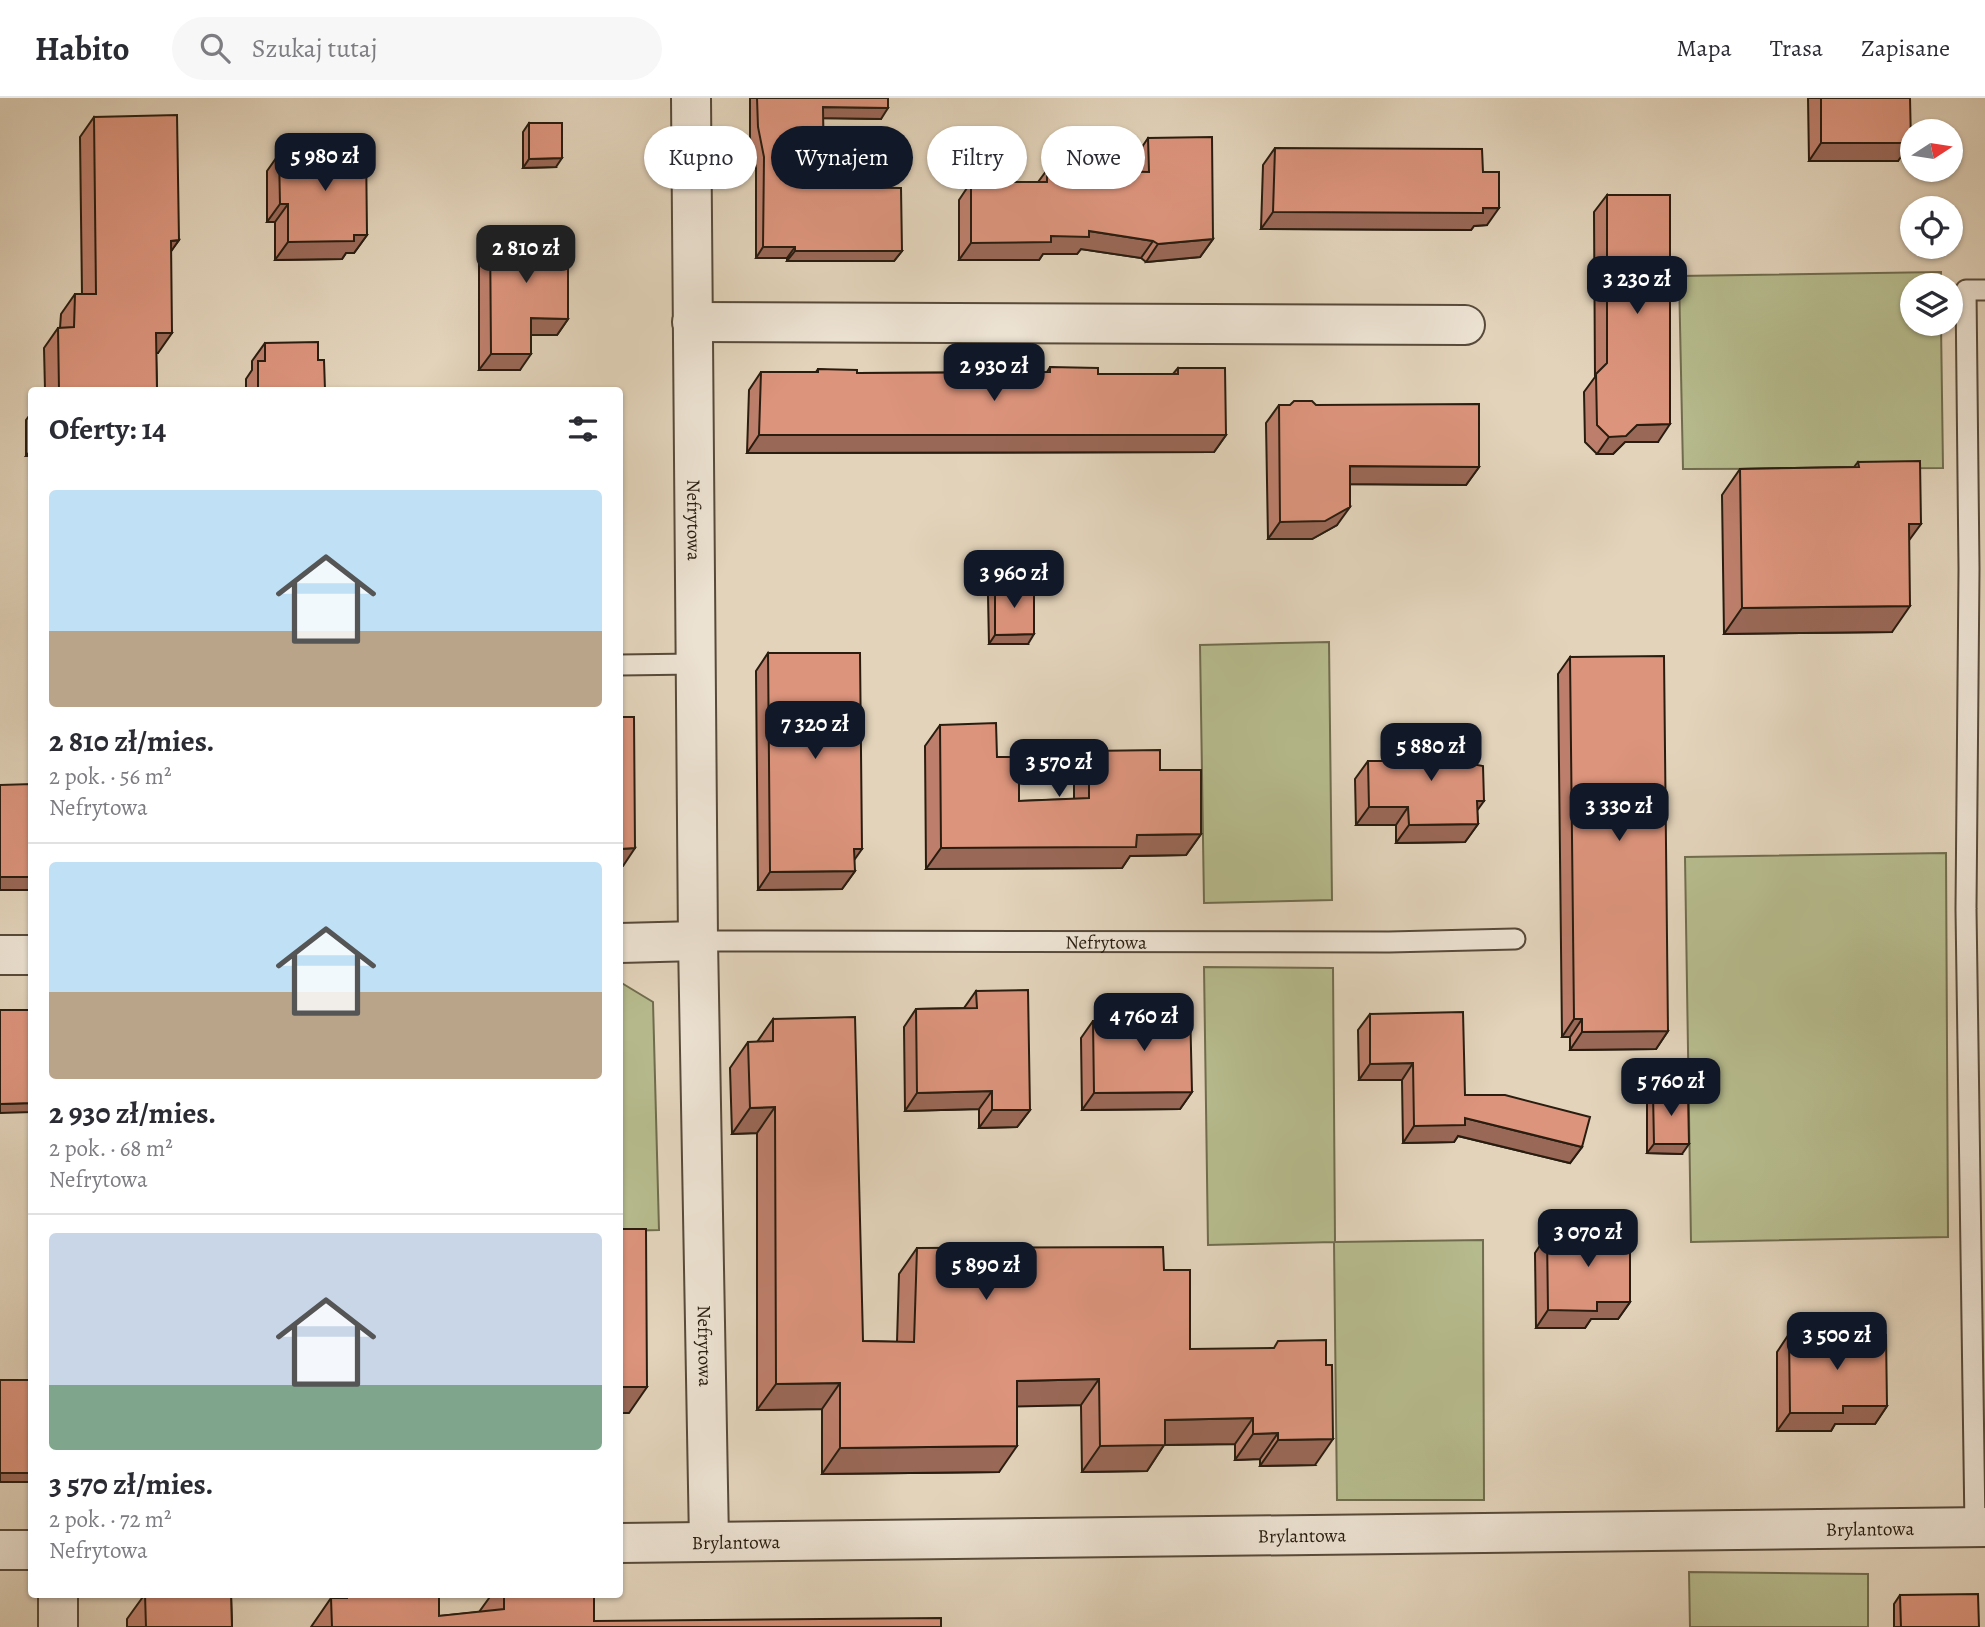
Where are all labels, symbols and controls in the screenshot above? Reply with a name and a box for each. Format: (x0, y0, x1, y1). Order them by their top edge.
search box (172, 17, 662, 80)
text: Habito (35, 26, 130, 71)
icon: search (196, 29, 234, 67)
text: Szukaj tutaj (252, 31, 377, 66)
text: Mapa (1677, 32, 1732, 64)
text: Trasa (1770, 32, 1823, 64)
text: Zapisane (1861, 32, 1950, 64)
north arrow (1900, 119, 1964, 182)
map controls (1900, 119, 1963, 336)
chip: Kupno (644, 126, 757, 189)
chip: Wynajem (771, 126, 913, 189)
chip: Filtry (927, 126, 1027, 189)
chip: Nowe (1041, 126, 1145, 189)
pin: 5 980 zł (253, 134, 397, 193)
text: 5 980 zł (291, 140, 359, 171)
button: locate (1900, 196, 1963, 259)
pin: 2 810 zł (454, 226, 598, 285)
text: 2 810 zł (492, 232, 560, 263)
pin: 3 230 zł (1565, 256, 1709, 316)
text: 3 230 zł (1603, 263, 1671, 294)
button: layers (1900, 273, 1963, 336)
pin: 2 930 zł (922, 344, 1066, 403)
text: 2 930 zł (960, 350, 1028, 381)
text: Oferty: 14 (49, 409, 166, 449)
icon: filters (564, 410, 602, 448)
street label: Nefrytowa (680, 479, 707, 561)
icon: home (263, 536, 389, 662)
pin: 3 960 zł (942, 550, 1086, 610)
text: 3 960 zł (980, 557, 1048, 588)
pin: 7 320 zł (743, 702, 887, 761)
text: 7 320 zł (781, 708, 849, 739)
text: 2 810 zł/mies. (49, 721, 215, 761)
pin: 5 880 zł (1359, 724, 1503, 783)
text: 5 880 zł (1396, 730, 1466, 761)
pin: 3 570 zł (987, 740, 1131, 799)
text: 3 570 zł (1026, 746, 1092, 777)
text: 2 pok. · 56 m² (49, 761, 172, 792)
pin: 3 330 zł (1547, 784, 1691, 843)
text: 3 330 zł (1586, 790, 1652, 821)
text: Nefrytowa (49, 792, 148, 823)
icon: home (263, 908, 389, 1034)
street label: Nefrytowa (1065, 930, 1147, 956)
pin: 4 760 zł (1072, 993, 1216, 1053)
text: 4 760 zł (1110, 1000, 1178, 1031)
pin: 5 760 zł (1599, 1058, 1743, 1118)
text: 5 760 zł (1637, 1065, 1705, 1096)
text: 2 930 zł/mies. (49, 1093, 216, 1133)
text: 2 pok. · 68 m² (49, 1133, 173, 1164)
text: Nefrytowa (49, 1164, 148, 1195)
pin: 3 070 zł (1516, 1210, 1660, 1269)
text: 3 070 zł (1554, 1216, 1622, 1247)
pin: 5 890 zł (914, 1242, 1058, 1302)
text: 5 890 zł (952, 1249, 1020, 1280)
icon: home (263, 1279, 389, 1405)
street label: Nefrytowa (691, 1305, 718, 1387)
pin: 3 500 zł (1765, 1312, 1909, 1372)
text: 3 500 zł (1803, 1319, 1871, 1350)
text: 3 570 zł/mies. (49, 1464, 213, 1504)
text: 2 pok. · 72 m² (49, 1504, 172, 1535)
street label: Brylantowa (1826, 1516, 1914, 1543)
street label: Brylantowa (1258, 1522, 1347, 1550)
street label: Brylantowa (692, 1529, 781, 1556)
text: Nefrytowa (49, 1535, 148, 1566)

